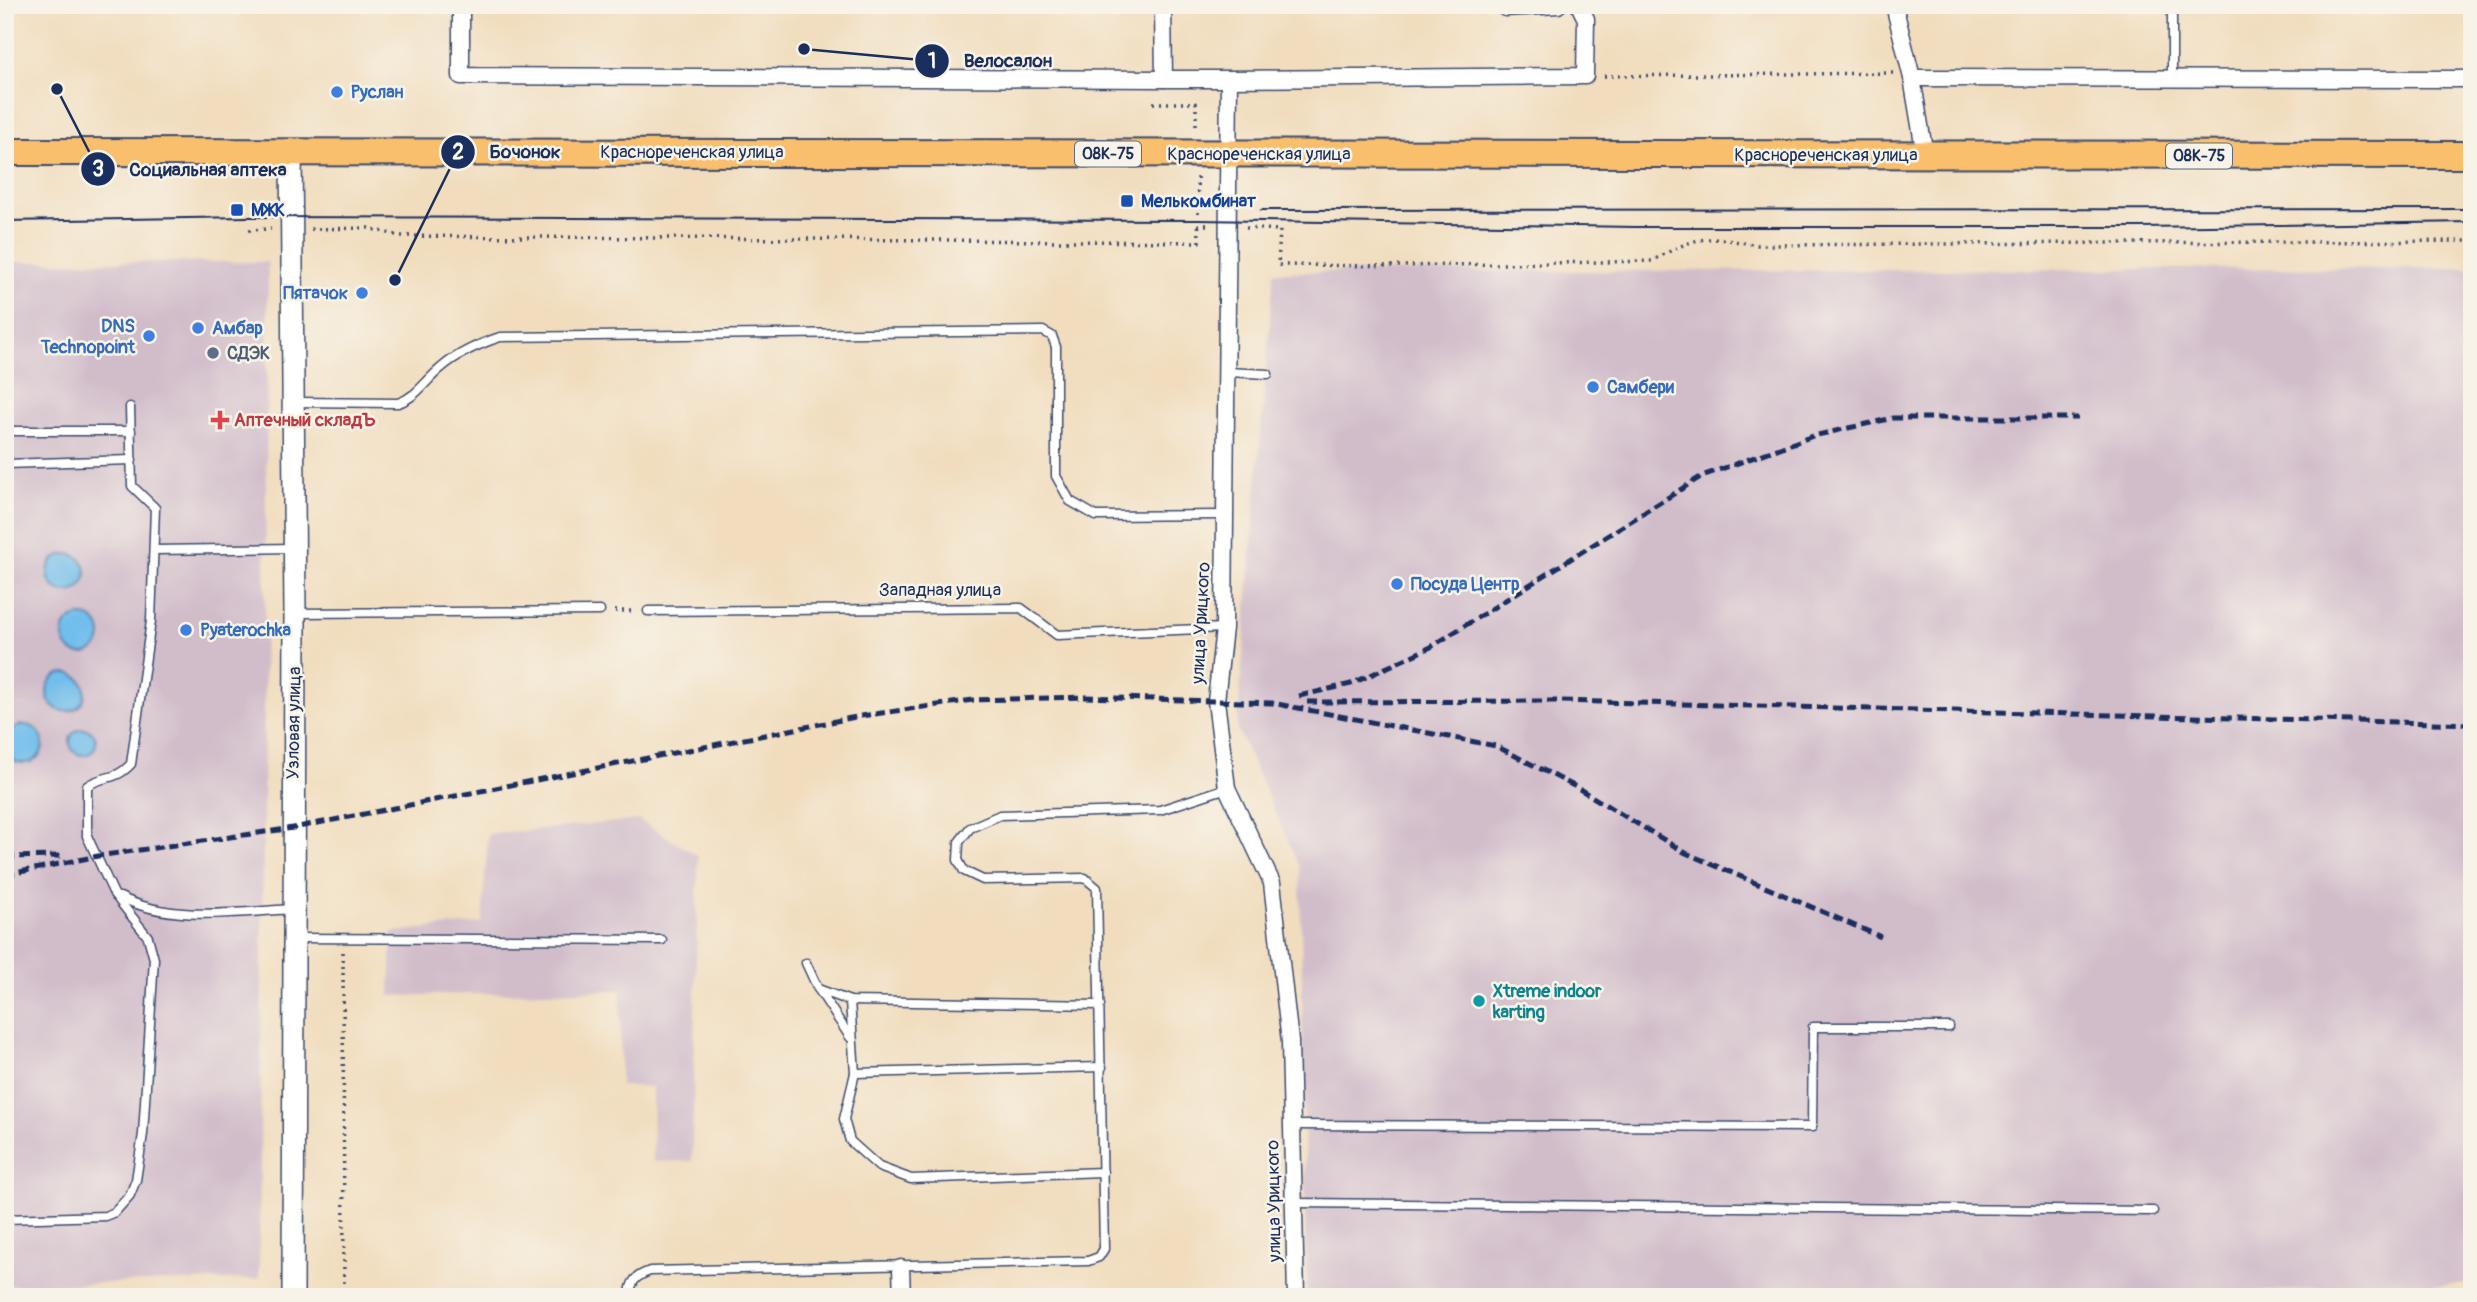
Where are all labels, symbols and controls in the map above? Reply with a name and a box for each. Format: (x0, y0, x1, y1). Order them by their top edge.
callout: Велосалон (914, 41, 1066, 81)
text: 1 (928, 48, 936, 75)
text: Велосалон (964, 49, 1052, 73)
place label: Руслан (351, 81, 404, 104)
marker: Руслан (329, 84, 345, 100)
callout: Бочонок (441, 132, 575, 172)
text: 2 (452, 139, 464, 166)
text: Бочонок (490, 140, 561, 164)
street label: Краснореченская улица (600, 141, 784, 164)
road number: 08К-75 (1075, 142, 1141, 166)
street label: Краснореченская улица (1167, 143, 1351, 166)
street label: Краснореченская улица (1734, 144, 1918, 167)
road number: 08К-75 (2166, 144, 2232, 168)
callout: Социальная аптека (80, 149, 301, 189)
text: 3 (92, 156, 104, 183)
text: Социальная аптека (129, 158, 287, 182)
place label: Мелькомбинат (1141, 190, 1257, 213)
marker: Мелькомбинат (1119, 193, 1135, 209)
place label: МЖК (251, 199, 285, 222)
marker: МЖК (229, 202, 245, 218)
place label: Пятачок (283, 282, 348, 305)
marker: Пятачок (354, 285, 370, 301)
place label: DNS Technopoint (40, 315, 136, 359)
place label: Амбар (212, 317, 263, 340)
marker: Амбар (190, 320, 206, 336)
marker: DNS Technopoint (141, 328, 157, 344)
place label: СДЭК (227, 342, 270, 365)
marker: СДЭК (205, 345, 221, 361)
place label: Самбери (1607, 376, 1674, 399)
marker: Самбери (1585, 379, 1601, 395)
place label: Аптечный складЪ (234, 409, 376, 432)
marker: Аптечный складЪ (212, 412, 228, 428)
street label: улица Урицкого (1186, 561, 1216, 686)
place label: Посуда Центр (1411, 573, 1520, 596)
marker: Посуда Центр (1389, 576, 1405, 592)
street label: Западная улица (879, 579, 1001, 602)
place label: Pyaterochka (200, 619, 291, 642)
marker: Pyaterochka (178, 622, 194, 638)
street label: Узловая улица (282, 666, 306, 780)
place label: Xtreme indoor karting (1492, 980, 1602, 1024)
marker: Xtreme indoor karting (1471, 993, 1487, 1009)
street label: улица Урицкого (1261, 1139, 1287, 1263)

